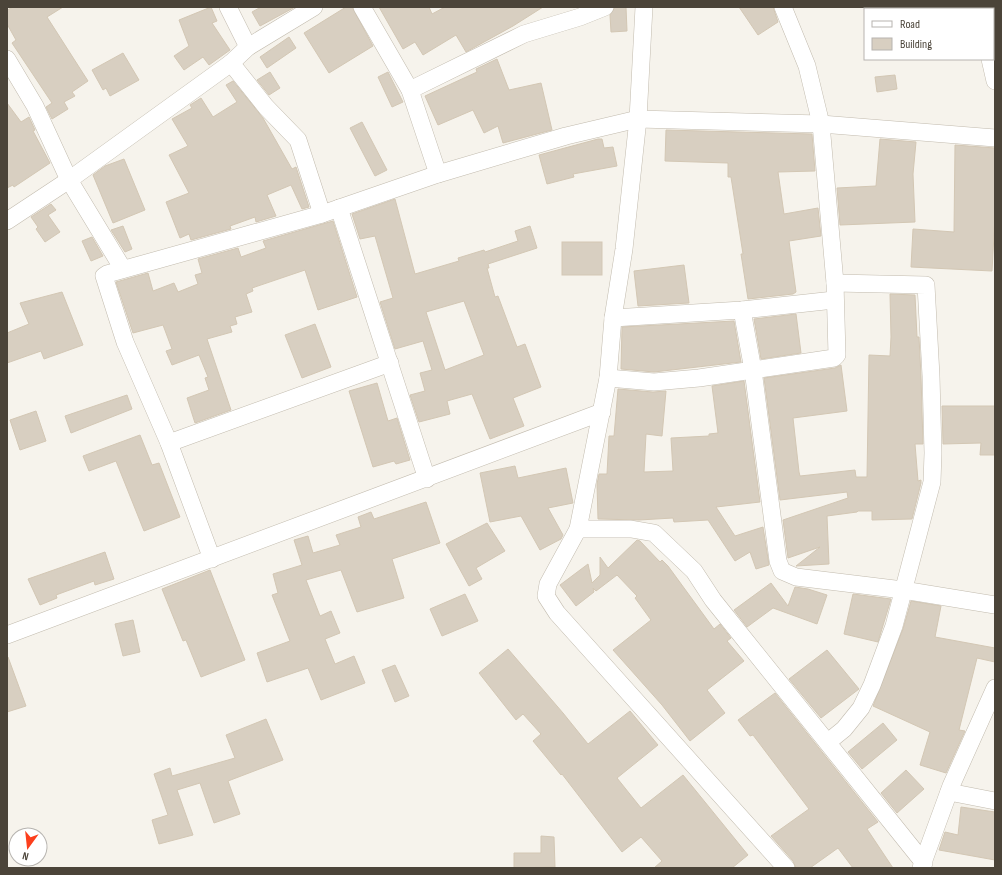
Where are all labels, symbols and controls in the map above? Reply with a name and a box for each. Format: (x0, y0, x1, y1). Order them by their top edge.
legend (864, 8, 994, 60)
text: Road (900, 17, 920, 32)
text: Building (900, 37, 932, 52)
north arrow (8, 827, 48, 867)
text: N (21, 849, 30, 863)

